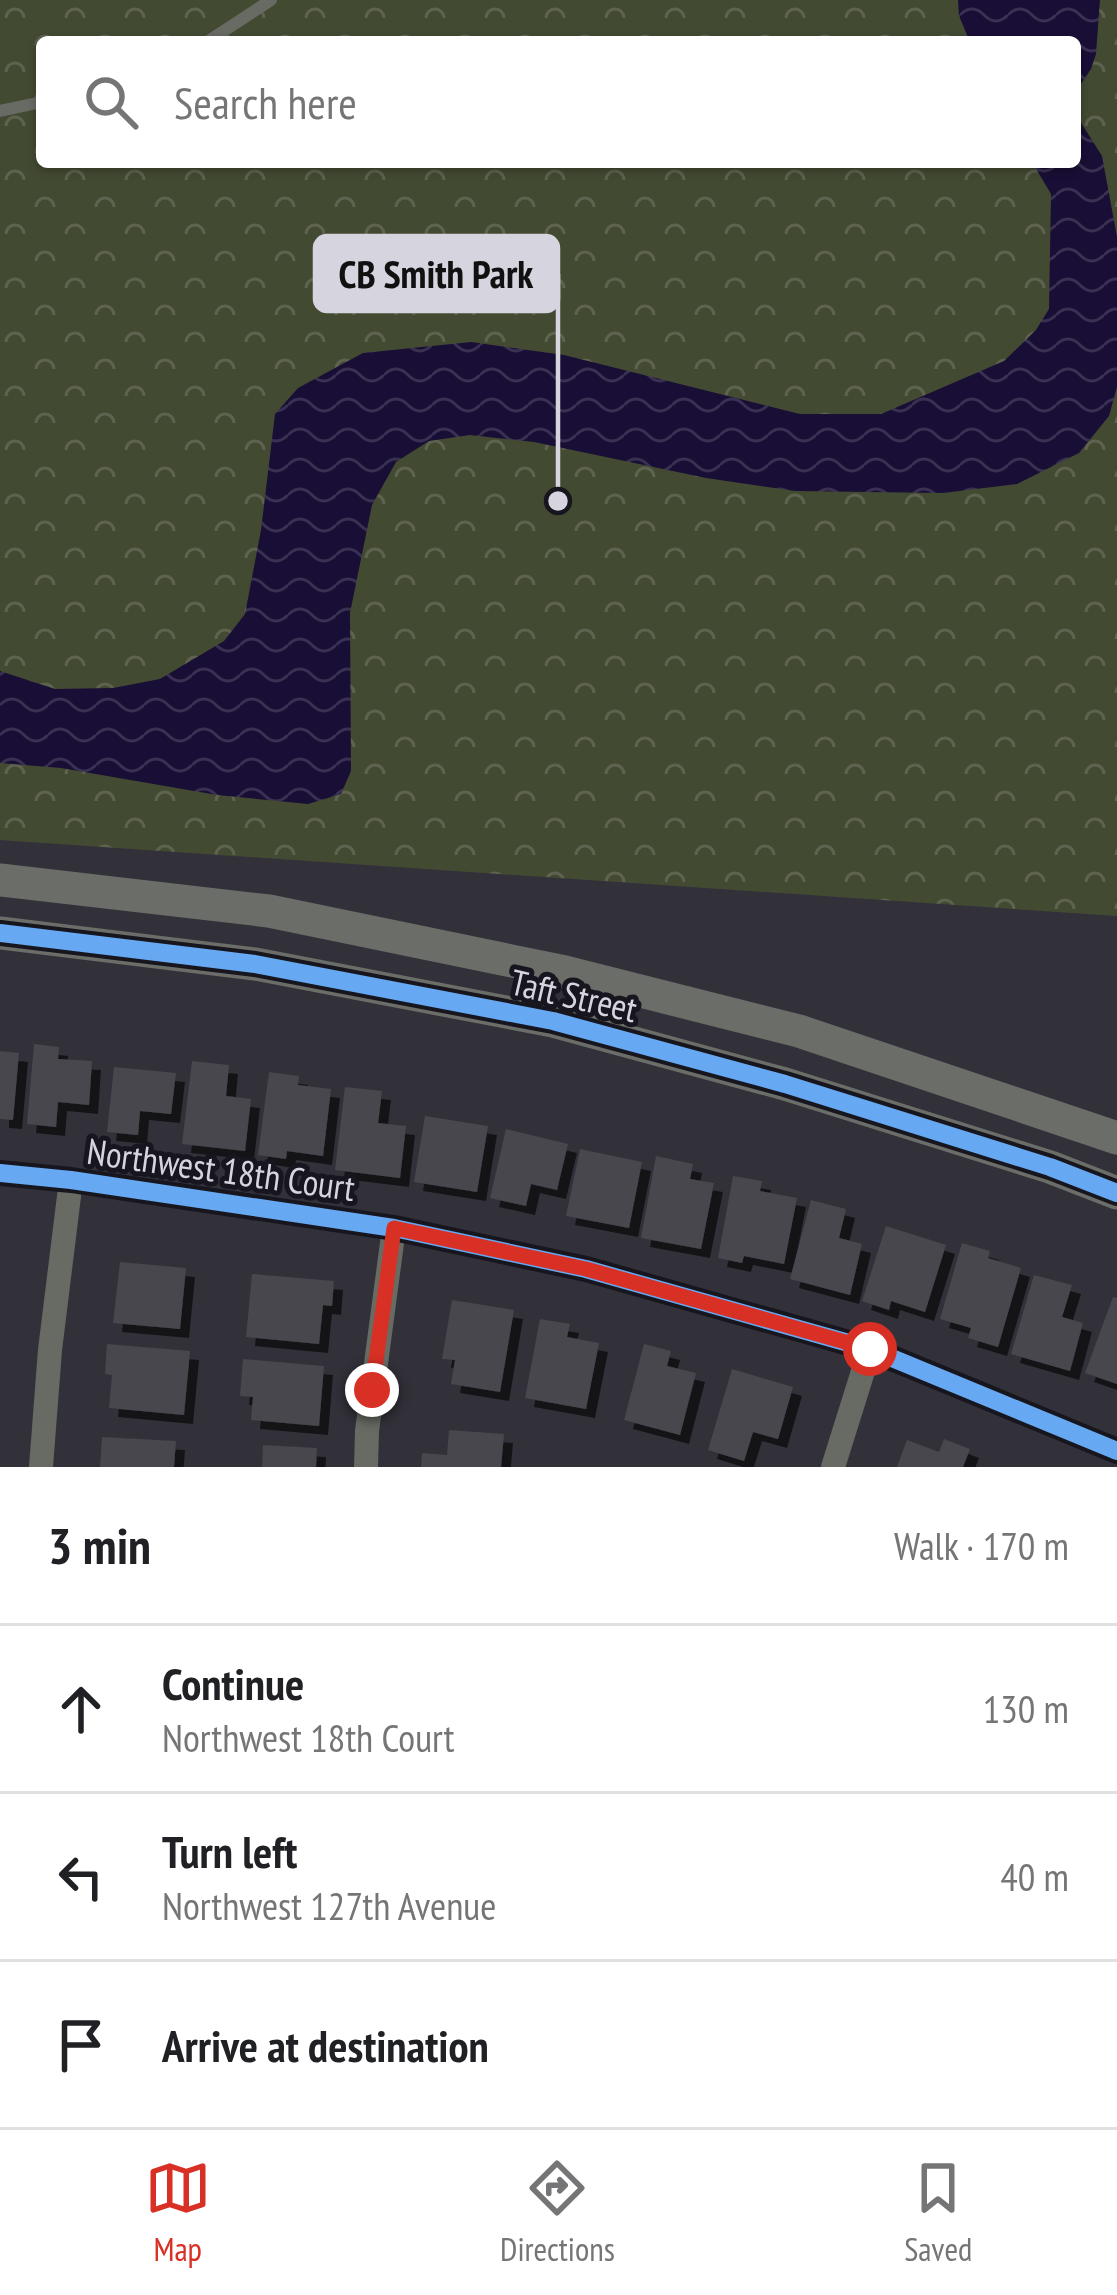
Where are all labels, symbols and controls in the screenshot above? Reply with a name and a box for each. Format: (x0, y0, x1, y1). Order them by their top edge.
search box (36, 36, 1081, 168)
icon: search (78, 69, 144, 135)
text: Search here (174, 73, 357, 131)
callout: CB Smith Park (315, 236, 558, 311)
text: CB Smith Park (339, 248, 534, 299)
street label: Taft Street (506, 958, 642, 1032)
street label: Northwest 18th Court (84, 1127, 358, 1211)
route start (843, 1322, 897, 1376)
route end (345, 1363, 399, 1417)
text: 3 min (48, 1512, 151, 1578)
text: Walk · 170 m (894, 1520, 1069, 1571)
text: Continue (162, 1654, 304, 1712)
icon: ahead (48, 1676, 114, 1742)
text: 130 m (983, 1683, 1069, 1734)
text: Northwest 18th Court (162, 1712, 454, 1763)
text: Turn left (162, 1822, 297, 1880)
icon: left (48, 1844, 114, 1910)
text: 40 m (1000, 1851, 1069, 1902)
text: Northwest 127th Avenue (162, 1880, 496, 1931)
icon: arrive (48, 2012, 114, 2078)
text: Arrive at destination (162, 2016, 489, 2074)
tab: Map (145, 2155, 211, 2270)
tab: Directions (500, 2155, 615, 2270)
tab: Saved (904, 2155, 972, 2270)

